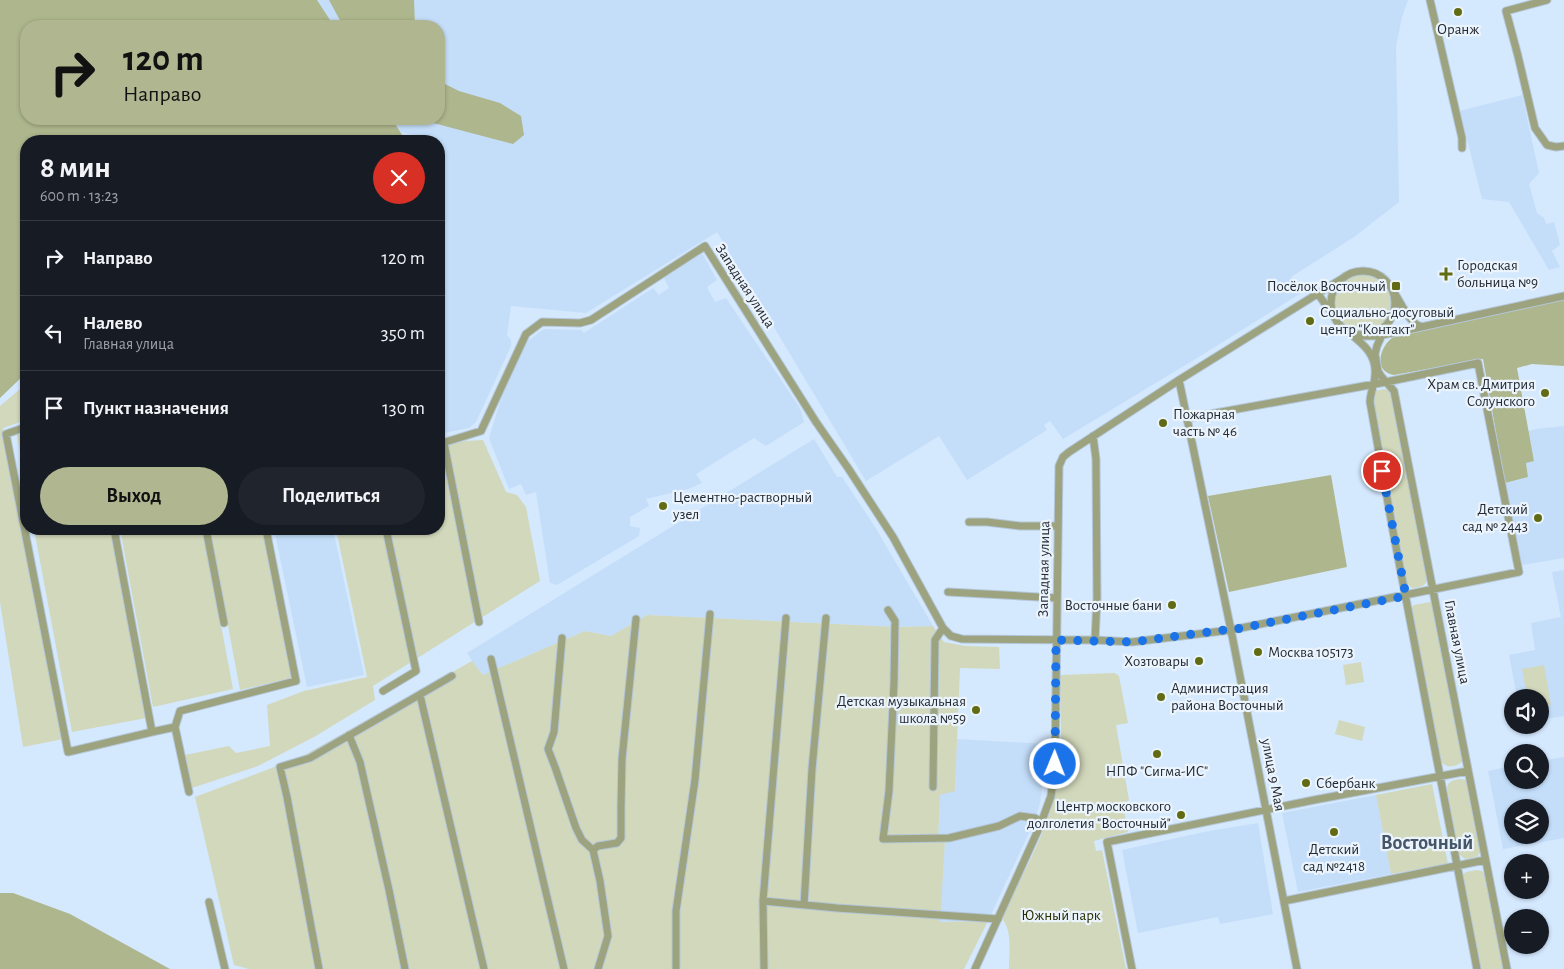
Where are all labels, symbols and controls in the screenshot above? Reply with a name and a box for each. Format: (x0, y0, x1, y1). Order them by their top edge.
marker: Оранж (1452, 6, 1464, 18)
place label: Оранж (1437, 22, 1479, 37)
icon: right (40, 40, 105, 105)
text: 120 m (123, 42, 204, 77)
text: Направо (123, 83, 201, 105)
button: close (373, 152, 425, 204)
text: 8 мин (40, 153, 111, 183)
text: 600 m · 13:23 (40, 188, 118, 204)
street label: Западная улица (712, 241, 778, 331)
icon: right (40, 244, 68, 272)
text: Направо (83, 249, 153, 268)
text: 120 m (381, 249, 425, 268)
place label: Городская больница №9 (1457, 258, 1538, 290)
marker: Городская больница №9 (1439, 267, 1453, 281)
place label: Посёлок Восточный (1267, 279, 1386, 294)
marker: Посёлок Восточный (1390, 280, 1402, 292)
place label: Социально-досуговый центр "Контакт" (1320, 305, 1454, 337)
text: Налево (83, 314, 142, 333)
marker: Социально-досуговый центр "Контакт" (1304, 315, 1316, 327)
icon: left (40, 319, 68, 347)
text: 350 m (381, 324, 425, 343)
text: Главная улица (83, 336, 174, 352)
place label: Храм св. Дмитрия Солунского (1427, 377, 1535, 409)
marker: Храм св. Дмитрия Солунского (1539, 387, 1551, 399)
icon: arrive (40, 394, 68, 422)
text: Пункт назначения (83, 399, 229, 418)
text: 130 m (382, 399, 425, 418)
place label: Пожарная часть № 46 (1173, 407, 1237, 439)
marker: Пожарная часть № 46 (1157, 417, 1169, 429)
pin (1361, 450, 1403, 492)
icon: arrive (1368, 457, 1396, 485)
button: Выход (40, 467, 228, 525)
button: Поделиться (238, 467, 425, 525)
place label: Цементно-растворный узел (672, 490, 812, 522)
marker: Цементно-растворный узел (657, 500, 669, 512)
place label: Детский сад № 2443 (1462, 502, 1528, 534)
marker: Детский сад № 2443 (1532, 512, 1544, 524)
street label: Западная улица (1036, 521, 1052, 617)
place label: Восточные бани (1065, 598, 1162, 613)
marker: Восточные бани (1166, 599, 1178, 611)
street label: Главная улица (1441, 599, 1473, 685)
place label: Москва 105173 (1268, 645, 1353, 660)
marker: Москва 105173 (1252, 646, 1264, 658)
place label: Хозтовары (1124, 654, 1189, 669)
marker: Хозтовары (1193, 655, 1205, 667)
place label: Администрация района Восточный (1171, 681, 1284, 713)
map controls (1504, 689, 1549, 954)
button: sound (1504, 689, 1549, 734)
marker: Администрация района Восточный (1155, 691, 1167, 703)
place label: Детская музыкальная школа №59 (837, 694, 966, 726)
marker: Детская музыкальная школа №59 (970, 704, 982, 716)
street label: улица 9 Мая (1258, 736, 1287, 813)
position arrow (1028, 737, 1080, 789)
button: search (1504, 744, 1549, 789)
marker: НПФ "Сигма-ИС" (1151, 748, 1163, 760)
place label: НПФ "Сигма-ИС" (1106, 764, 1208, 779)
place label: Сбербанк (1316, 776, 1376, 791)
marker: Сбербанк (1300, 777, 1312, 789)
place label: Центр московского долголетия "Восточный" (1027, 799, 1171, 831)
button: layers (1504, 799, 1549, 844)
marker: Центр московского долголетия "Восточный" (1175, 809, 1187, 821)
marker: Детский сад №2418 (1328, 826, 1340, 838)
district label: Восточный (1381, 833, 1473, 853)
place label: Детский сад №2418 (1303, 842, 1365, 874)
button: + (1504, 854, 1549, 899)
park label: Южный парк (1021, 908, 1101, 923)
button: − (1504, 909, 1549, 954)

